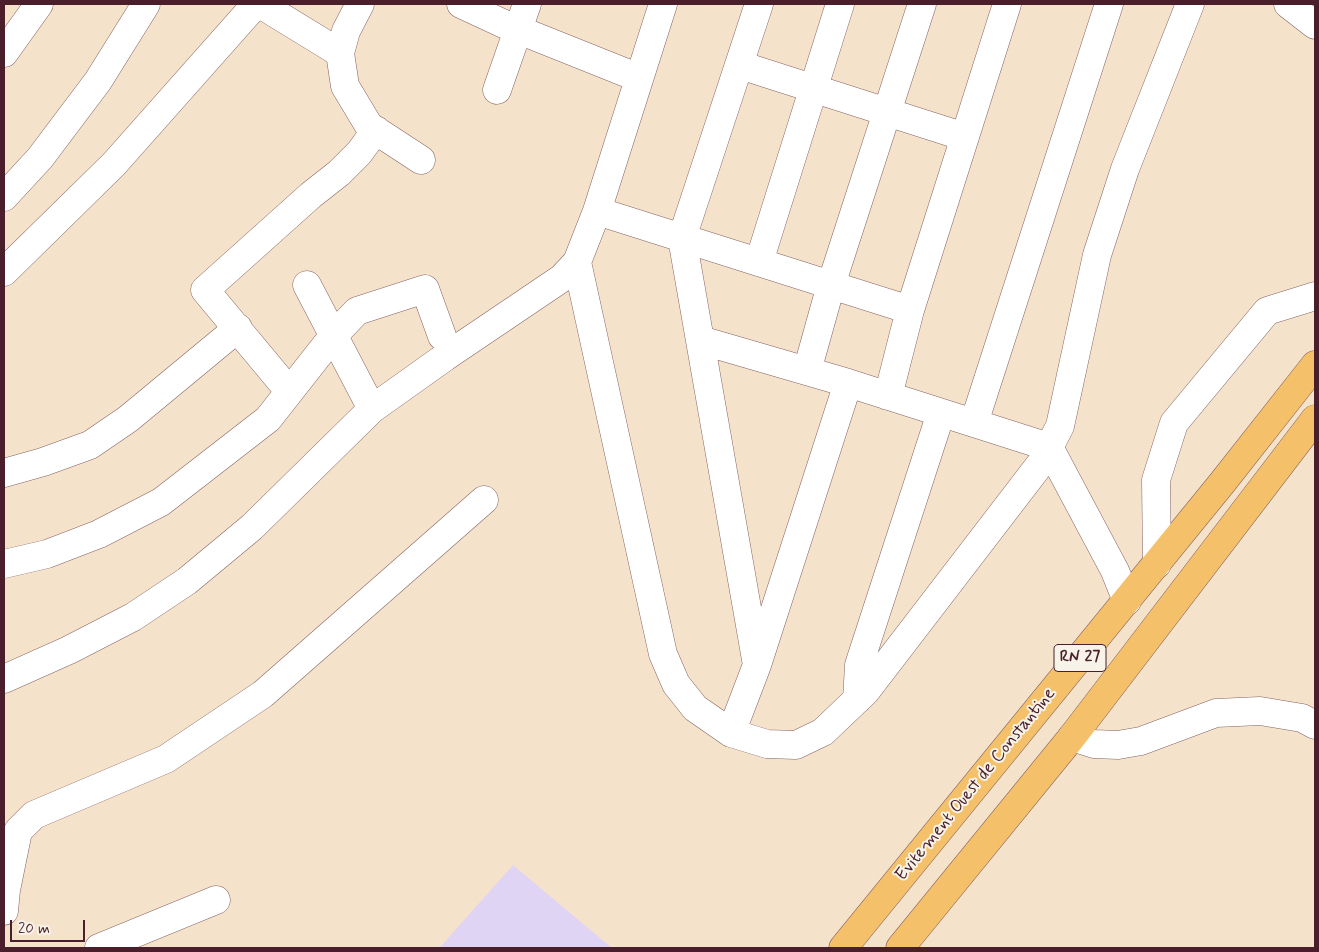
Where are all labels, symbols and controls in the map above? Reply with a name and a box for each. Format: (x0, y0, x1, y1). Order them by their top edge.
road number: RN 27 (1054, 644, 1106, 671)
street label: Evitement Ouest de Constantine (891, 684, 1061, 886)
scale bar (12, 910, 88, 942)
text: 20 m (18, 919, 50, 939)

